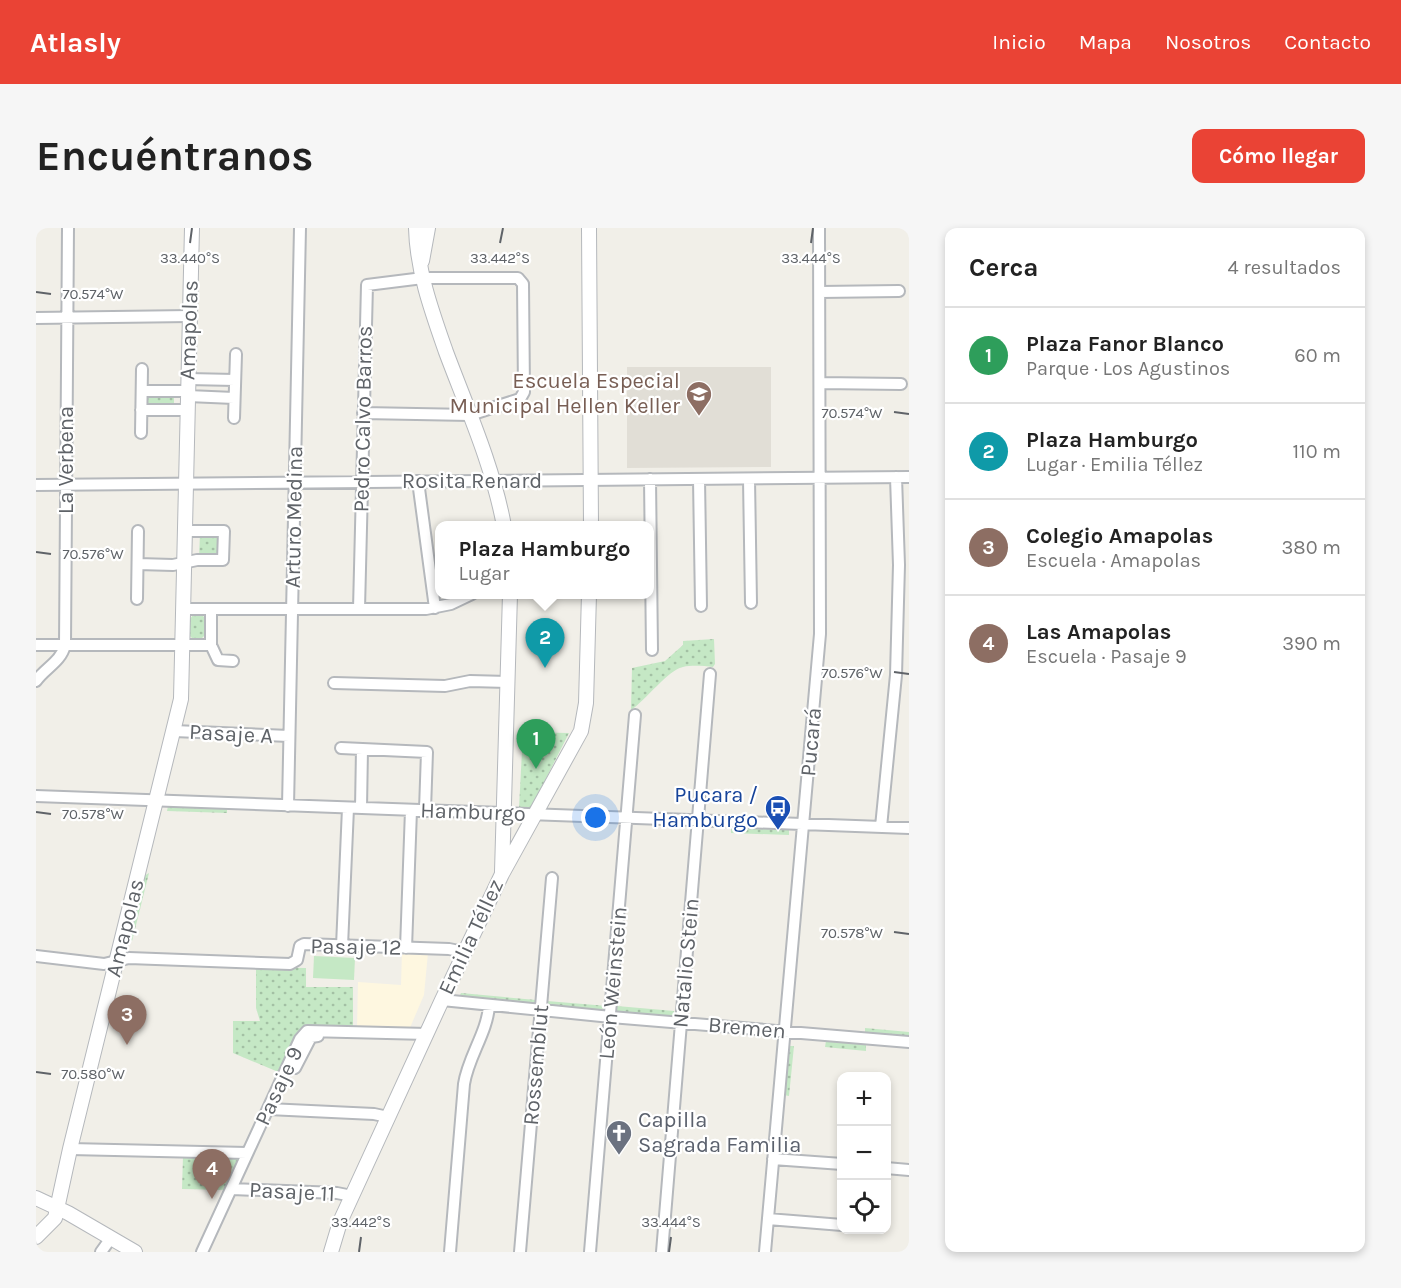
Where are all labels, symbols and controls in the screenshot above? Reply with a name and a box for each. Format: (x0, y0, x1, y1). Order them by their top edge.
text: Atlasly (30, 26, 121, 59)
text: Inicio (992, 30, 1046, 54)
text: Mapa (1079, 30, 1132, 54)
text: Nosotros (1165, 30, 1251, 54)
text: Contacto (1284, 30, 1371, 54)
button: Cómo llegar (1192, 129, 1365, 183)
text: Encuéntranos (36, 131, 314, 181)
text: 33.440°S (160, 249, 220, 267)
text: 33.442°S (470, 249, 530, 267)
text: 33.444°S (781, 249, 841, 267)
text: Cerca (969, 252, 1038, 283)
text: 4 resultados (1228, 256, 1341, 279)
street label: Amapolas (174, 280, 204, 380)
text: 70.574°W (62, 285, 124, 303)
street label: Pedro Calvo Barros (348, 325, 378, 513)
text: Plaza Fanor Blanco (1026, 331, 1224, 357)
text: 1 (985, 344, 992, 367)
text: 60 m (1294, 344, 1341, 367)
text: Parque · Los Agustinos (1026, 357, 1230, 380)
place label: Escuela Especial Municipal Hellen Keller (450, 368, 680, 419)
school or university icon: Escuela Especial Municipal Hellen Keller (684, 379, 714, 417)
text: 70.574°W (821, 404, 883, 422)
street label: La Verbena (53, 406, 79, 514)
text: Plaza Hamburgo (1026, 427, 1198, 453)
text: 2 (982, 440, 995, 463)
text: 110 m (1292, 440, 1341, 463)
street label: Arturo Medina (280, 446, 308, 588)
text: Lugar · Emilia Téllez (1026, 453, 1203, 476)
street label: Rosita Renard (402, 468, 542, 494)
popup (435, 521, 654, 599)
text: Colegio Amapolas (1026, 523, 1213, 549)
text: Plaza Hamburgo (459, 536, 630, 562)
text: 3 (982, 536, 995, 559)
text: 380 m (1282, 536, 1341, 559)
text: 70.576°W (62, 545, 124, 563)
text: Escuela · Amapolas (1026, 549, 1201, 572)
text: Lugar (459, 562, 510, 585)
pin: 2 (526, 618, 564, 668)
text: Las Amapolas (1026, 619, 1171, 645)
text: 4 (983, 632, 994, 655)
text: 390 m (1282, 632, 1341, 655)
text: Escuela · Pasaje 9 (1026, 645, 1187, 668)
text: 70.576°W (821, 664, 883, 682)
street label: Pucará (795, 706, 827, 778)
street label: Pasaje A (188, 719, 274, 749)
pin: 1 (516, 720, 556, 769)
place label: Pucara / Hamburgo (652, 782, 758, 833)
bus stop icon: Pucara / Hamburgo (763, 793, 793, 831)
street label: Hamburgo (420, 797, 526, 827)
your location (581, 803, 610, 832)
text: 70.578°W (62, 805, 125, 823)
street label: Emilia Téllez (433, 875, 509, 999)
street label: Amapolas (100, 876, 150, 980)
street label: Natalio Stein (667, 897, 705, 1029)
street label: León Weinstein (593, 906, 633, 1060)
text: 70.578°W (821, 924, 884, 942)
street label: Pasaje 12 (310, 933, 402, 961)
pin: 3 (108, 996, 146, 1045)
street label: Rossemblut (518, 1003, 554, 1127)
street label: Bremen (707, 1012, 787, 1044)
street label: Pasaje 9 (249, 1042, 309, 1130)
text: 70.580°W (61, 1065, 125, 1083)
map controls (837, 1072, 891, 1234)
button: + (837, 1072, 891, 1126)
place label: Capilla Sagrada Familia (638, 1107, 801, 1158)
church icon: Capilla Sagrada Familia (604, 1118, 634, 1156)
button: − (837, 1126, 891, 1180)
pin: 4 (192, 1150, 231, 1199)
street label: Pasaje 11 (248, 1177, 336, 1207)
button: locate (837, 1180, 891, 1234)
text: 33.442°S (331, 1213, 391, 1231)
text: 33.444°S (641, 1213, 701, 1231)

